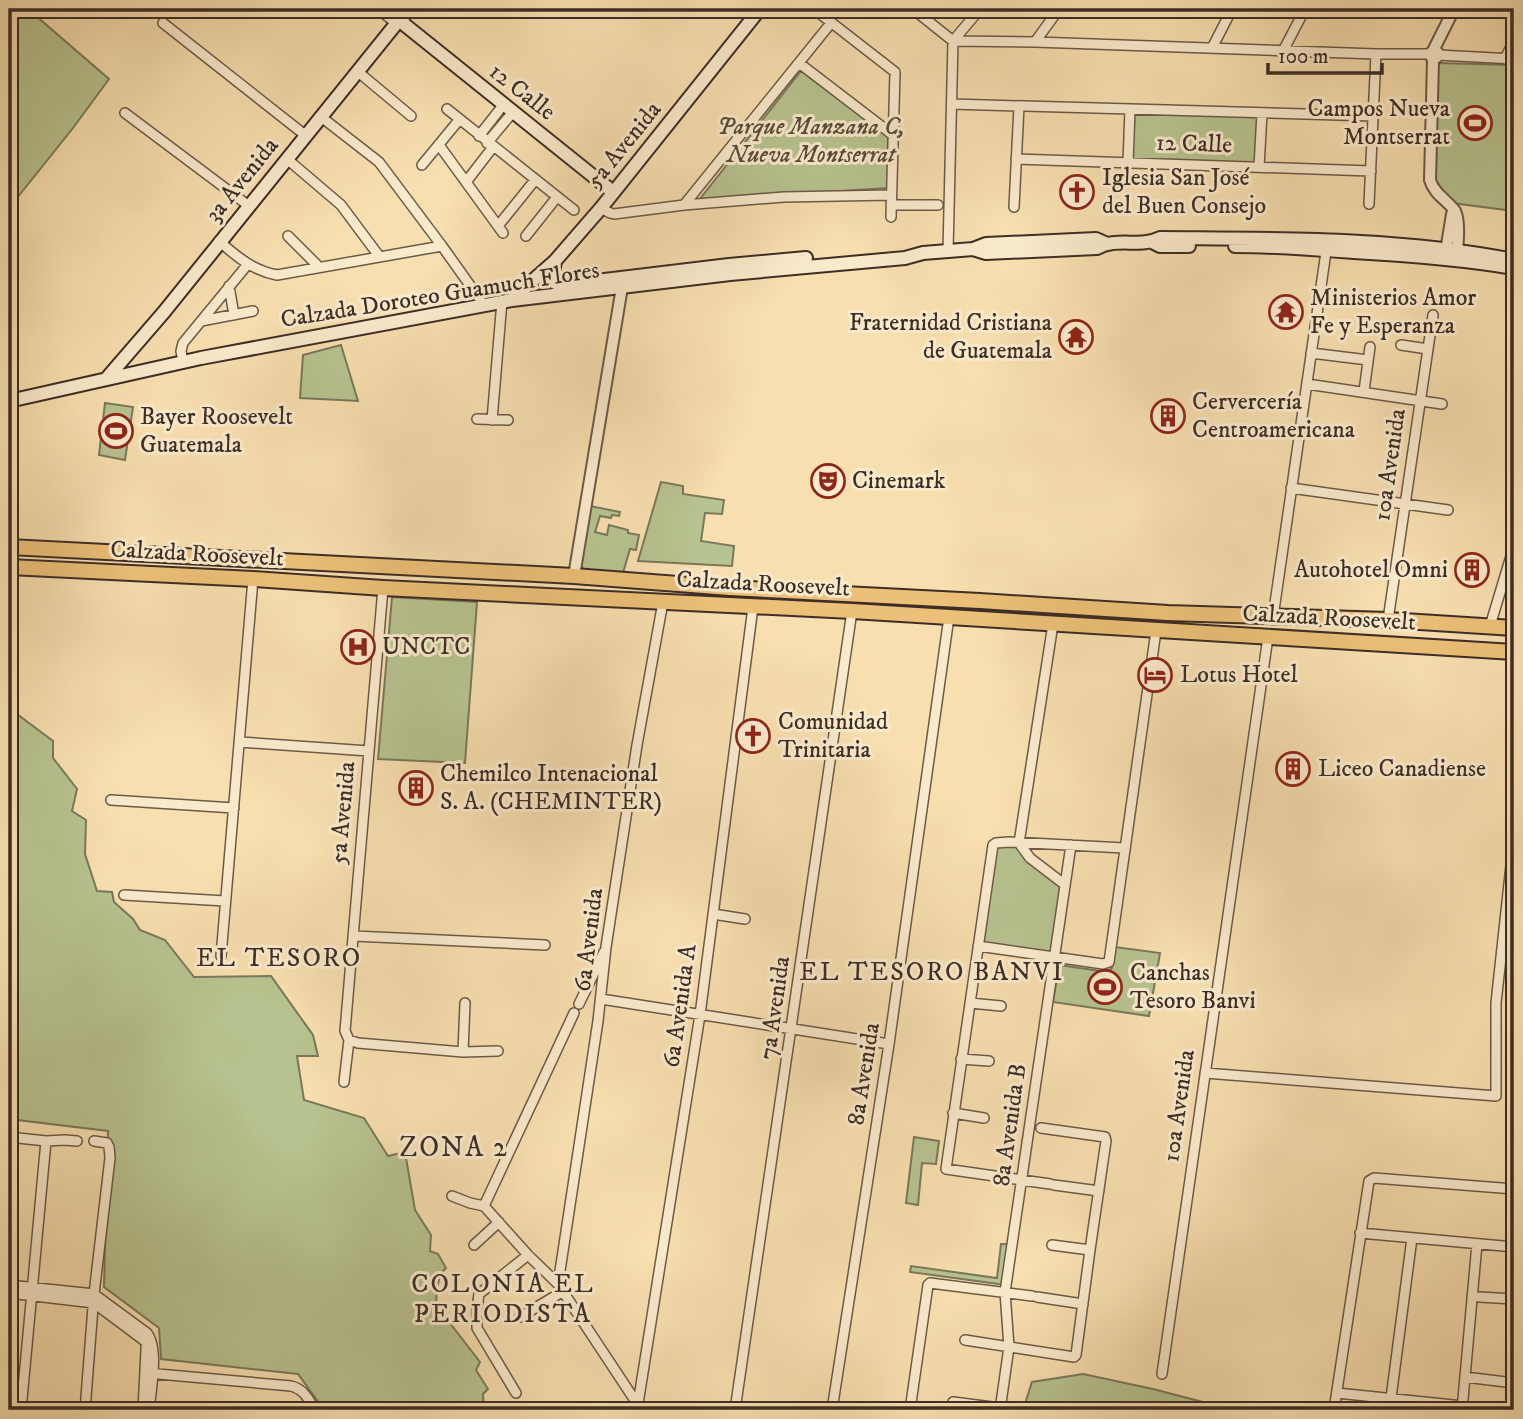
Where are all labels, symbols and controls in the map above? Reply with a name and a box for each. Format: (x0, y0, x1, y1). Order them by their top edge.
scale bar (1268, 32, 1381, 76)
text: 100 m (1278, 44, 1329, 70)
street label: 12 Calle (483, 57, 561, 127)
place label: Campos Nueva Montserrat (1307, 94, 1451, 152)
street label: 5a Avenida (580, 95, 669, 195)
sports icon: Campos Nueva Montserrat (1456, 104, 1494, 142)
park label: Parque Manzana C, Nueva Montserrat (717, 112, 905, 170)
street label: 12 Calle (1155, 128, 1233, 160)
street label: 3a Avenida (199, 131, 286, 228)
place label: Iglesia San José del Buen Consejo (1102, 163, 1266, 221)
church icon: Iglesia San José del Buen Consejo (1058, 173, 1096, 211)
street label: Calzada Doroteo Guamuch Flores (279, 255, 601, 335)
place label: Ministerios Amor Fe y Esperanza (1310, 283, 1476, 341)
temple icon: Ministerios Amor Fe y Esperanza (1267, 293, 1305, 331)
place label: Fraternidad Cristiana de Guatemala (849, 308, 1053, 366)
temple icon: Fraternidad Cristiana de Guatemala (1057, 318, 1095, 356)
place label: Cervercería Centroamericana (1192, 387, 1356, 445)
building icon: Cervercería Centroamericana (1149, 397, 1187, 435)
place label: Bayer Roosevelt Guatemala (140, 402, 293, 460)
street label: 10a Avenida (1367, 406, 1413, 523)
sports icon: Bayer Roosevelt Guatemala (97, 412, 135, 450)
theatre icon: Cinemark (809, 462, 847, 500)
place label: Cinemark (852, 466, 945, 496)
street label: Calzada Roosevelt (109, 534, 285, 574)
building icon: Autohotel Omni (1453, 551, 1491, 589)
place label: Autohotel Omni (1294, 555, 1448, 585)
street label: Calzada Roosevelt (675, 564, 851, 604)
street label: Calzada Roosevelt (1241, 598, 1417, 638)
hospital icon: UNCTC (339, 628, 377, 666)
place label: UNCTC (382, 632, 470, 662)
hotel icon: Lotus Hotel (1136, 656, 1174, 694)
place label: Lotus Hotel (1180, 660, 1298, 690)
place label: Comunidad Trinitaria (778, 707, 888, 765)
church icon: Comunidad Trinitaria (734, 717, 772, 755)
building icon: Liceo Canadiense (1274, 750, 1312, 788)
place label: Liceo Canadiense (1318, 754, 1486, 784)
street label: 5a Avenida (324, 759, 363, 866)
place label: Chemilco Intenacional S. A. (CHEMINTER) (440, 759, 662, 817)
building icon: Chemilco Intenacional S. A. (CHEMINTER) (397, 769, 435, 807)
street label: 6a Avenida (568, 886, 610, 993)
district label: EL TESORO (196, 942, 362, 975)
street label: 6a Avenida A (656, 942, 704, 1070)
street label: 7a Avenida (753, 954, 797, 1062)
district label: EL TESORO BANVI (799, 956, 1065, 989)
place label: Canchas Tesoro Banvi (1130, 958, 1256, 1016)
sports icon: Canchas Tesoro Banvi (1086, 968, 1124, 1006)
street label: 8a Avenida (841, 1020, 887, 1127)
street label: 10a Avenida (1156, 1047, 1202, 1164)
street label: 8a Avenida B (987, 1062, 1033, 1188)
district label: ZONA 2 (399, 1130, 509, 1165)
district label: COLONIA EL PERIODISTA (411, 1268, 595, 1331)

